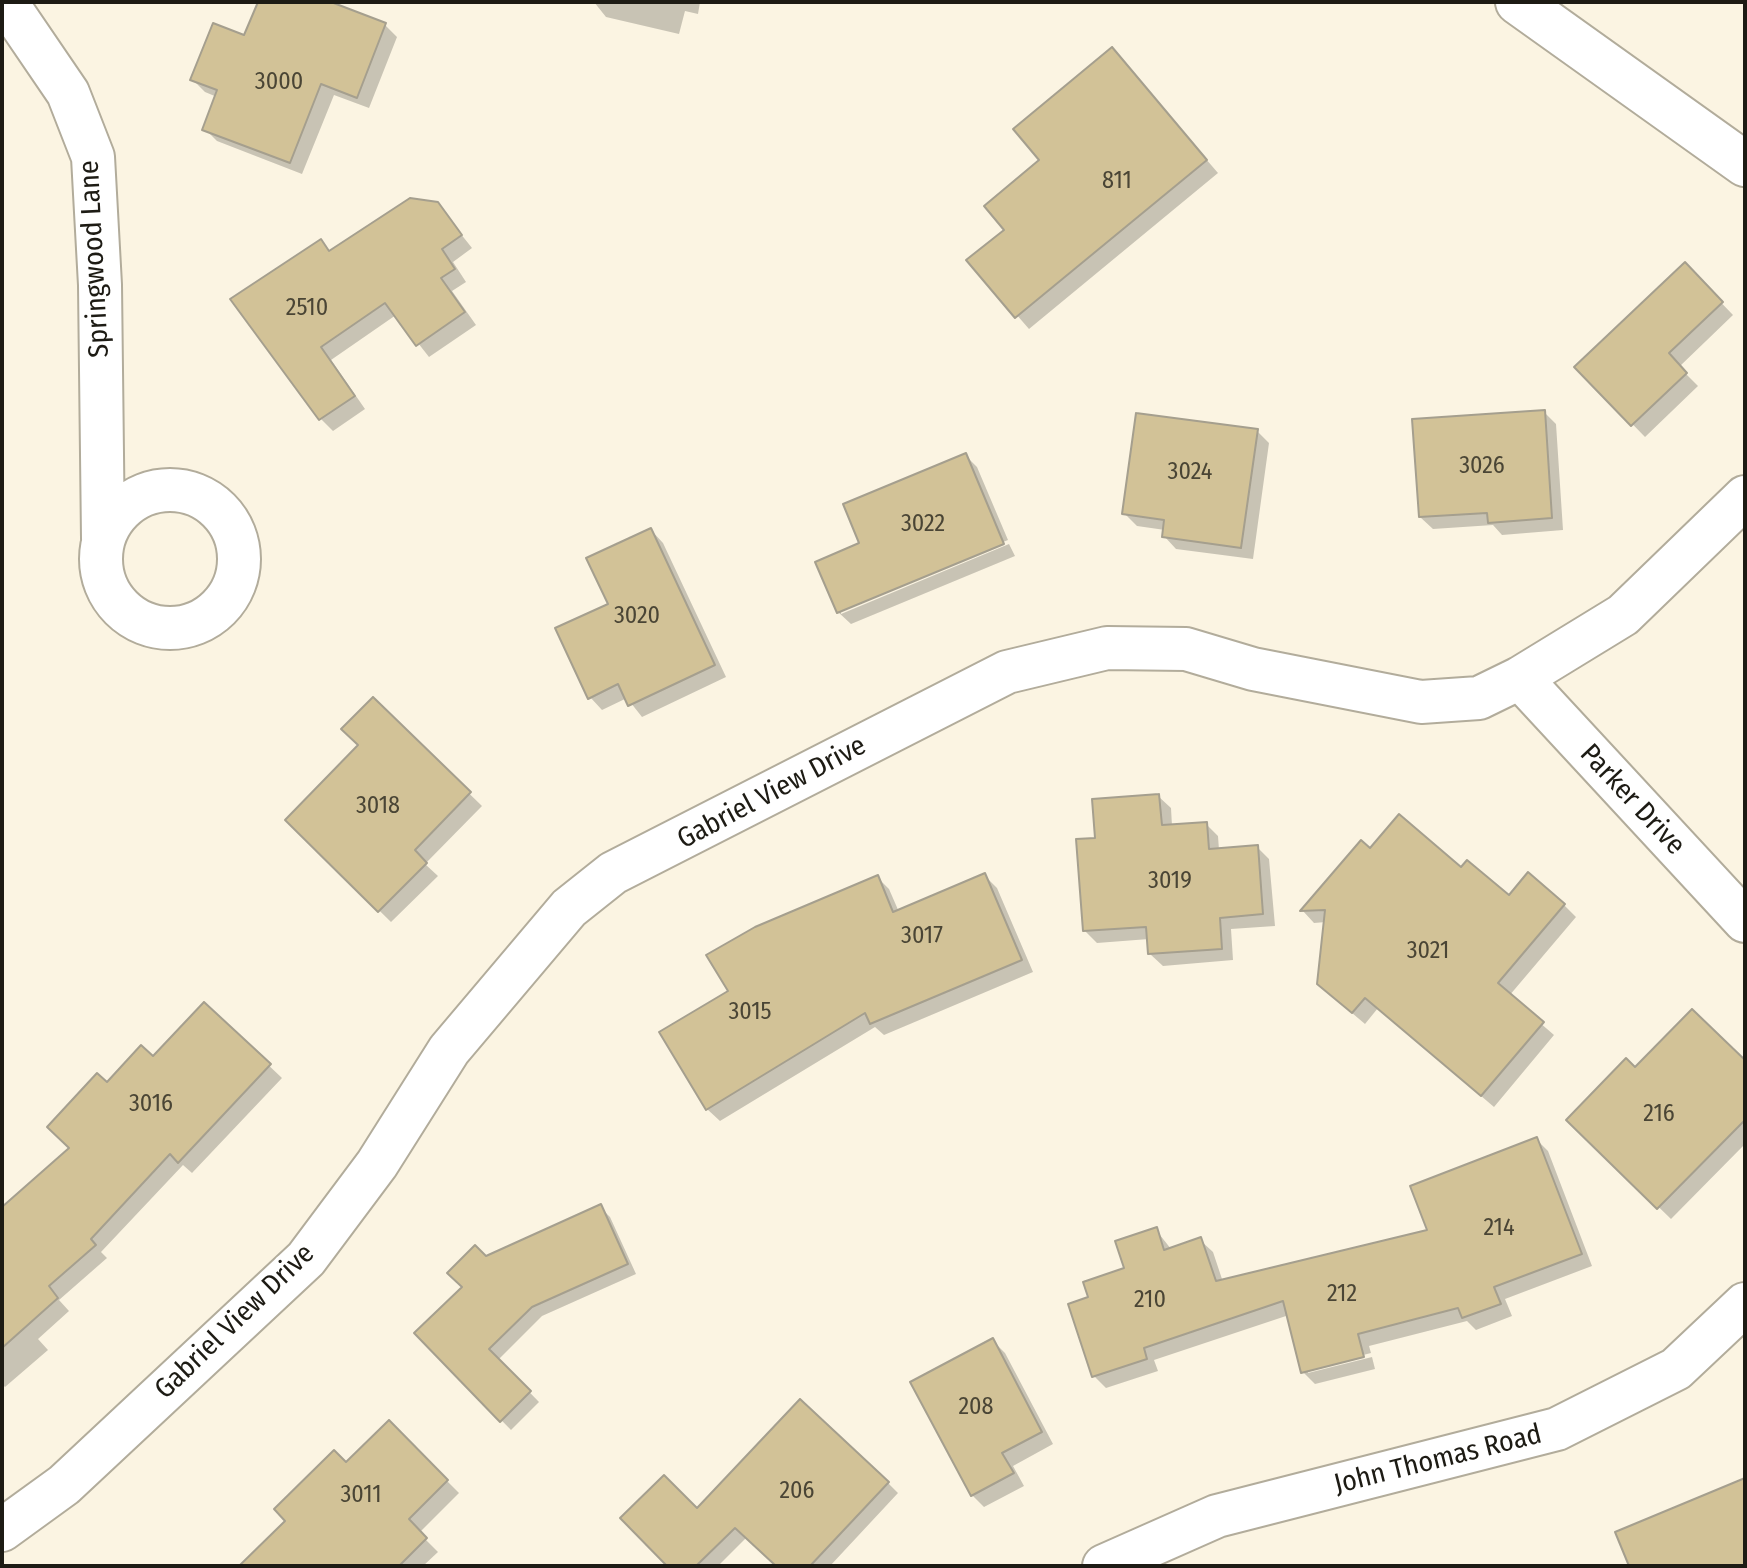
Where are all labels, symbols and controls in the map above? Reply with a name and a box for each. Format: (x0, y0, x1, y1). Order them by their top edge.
house number: 3000 (255, 68, 303, 96)
street label: Springwood Lane (73, 160, 117, 358)
house number: 811 (1102, 167, 1132, 195)
house number: 2510 (286, 294, 328, 322)
house number: 3026 (1459, 452, 1505, 480)
house number: 3024 (1168, 458, 1212, 486)
house number: 3022 (901, 510, 945, 538)
house number: 3020 (614, 602, 660, 630)
street label: Gabriel View Drive (672, 729, 872, 857)
street label: Parker Drive (1572, 738, 1692, 862)
house number: 3018 (356, 792, 400, 820)
house number: 3019 (1148, 867, 1192, 895)
house number: 3017 (901, 922, 943, 950)
house number: 3021 (1407, 937, 1449, 965)
house number: 3015 (728, 998, 772, 1026)
house number: 3016 (129, 1090, 173, 1118)
house number: 216 (1643, 1100, 1675, 1128)
house number: 214 (1483, 1214, 1515, 1242)
street label: Gabriel View Drive (148, 1237, 322, 1407)
house number: 212 (1327, 1280, 1357, 1308)
house number: 210 (1134, 1286, 1166, 1314)
house number: 208 (958, 1393, 994, 1421)
street label: John Thomas Road (1331, 1418, 1545, 1502)
house number: 206 (780, 1477, 814, 1505)
house number: 3011 (340, 1481, 382, 1509)

